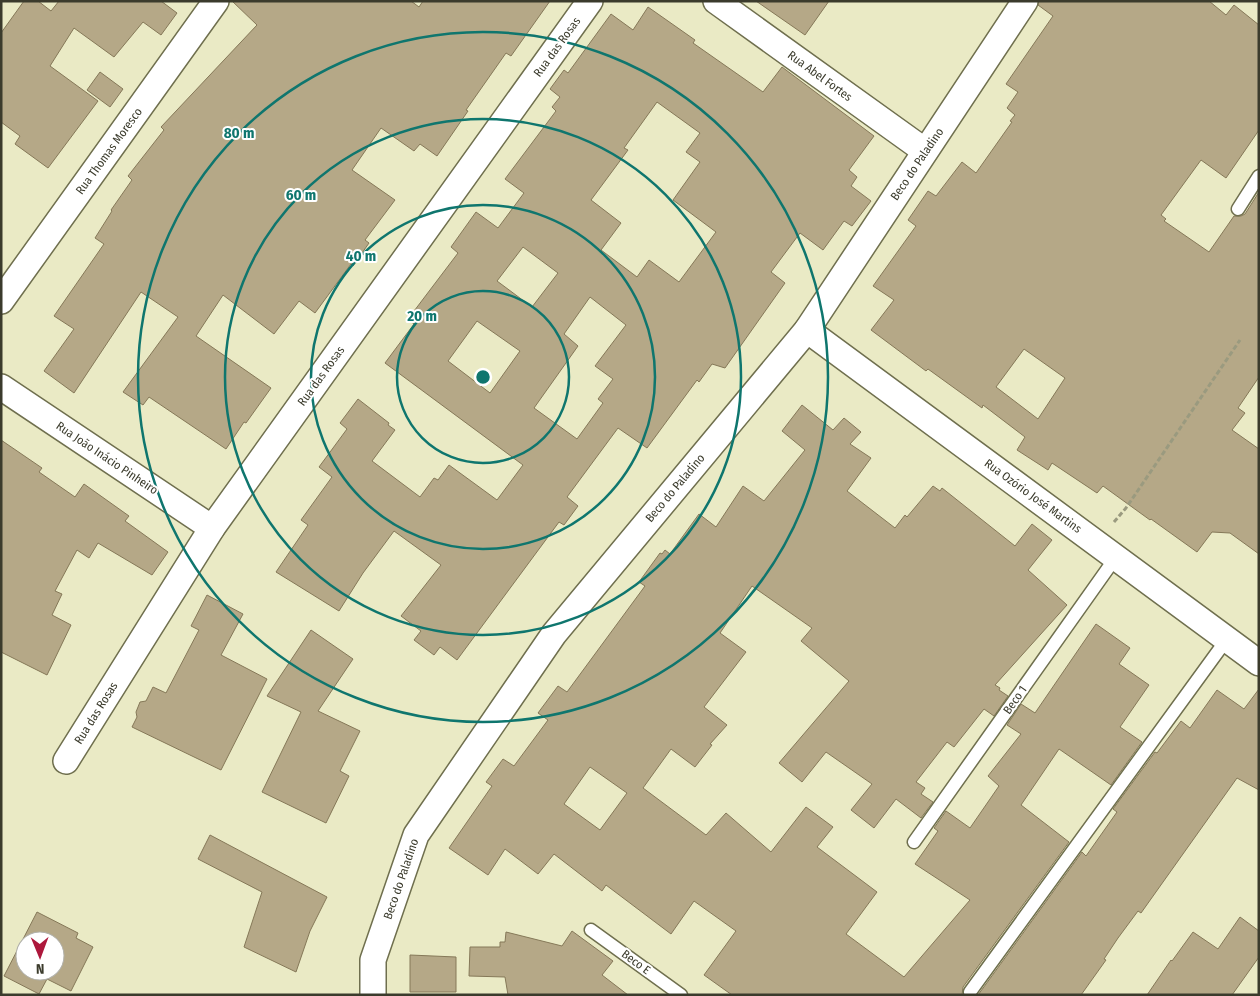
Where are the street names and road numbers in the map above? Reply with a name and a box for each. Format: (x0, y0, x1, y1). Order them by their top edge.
street label: Rua das Rosas (531, 14, 583, 80)
street label: Rua Abel Fortes (785, 48, 855, 104)
street label: Rua Thomas Moresco (73, 105, 145, 197)
street label: Beco do Paladino (888, 125, 946, 203)
street label: Rua das Rosas (295, 343, 347, 409)
street label: Rua João Inácio Pinheiro (53, 419, 161, 497)
street label: Beco do Paladino (642, 451, 708, 525)
street label: Rua Ozório José Martins (982, 456, 1084, 536)
street label: Rua das Rosas (71, 679, 121, 747)
street label: Beco 1 (1000, 683, 1030, 717)
street label: Beco do Paladino (381, 837, 421, 921)
street label: Beco E (619, 947, 653, 977)

